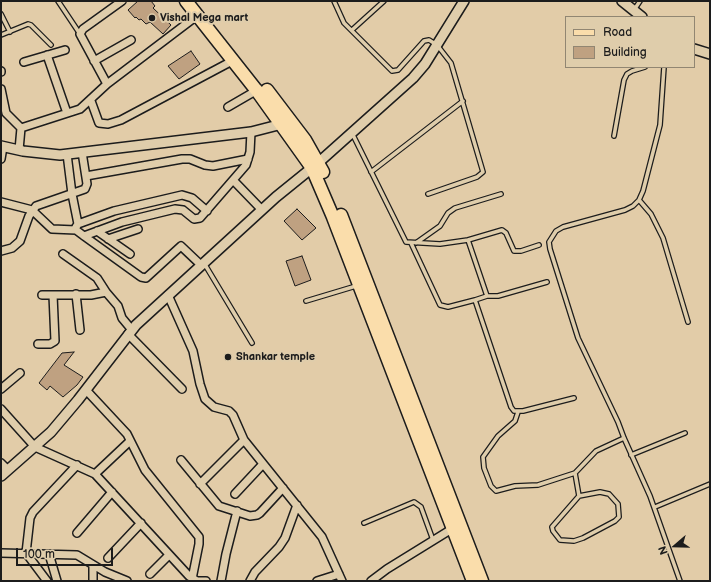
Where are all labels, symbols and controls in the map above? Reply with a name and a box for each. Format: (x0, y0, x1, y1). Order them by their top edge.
place label: Vishal Mega mart (160, 11, 248, 25)
marker: Vishal Mega mart (147, 13, 157, 23)
legend (565, 16, 695, 68)
text: Road (603, 25, 632, 40)
text: Building (603, 45, 647, 60)
place label: Shankar temple (236, 350, 315, 364)
marker: Shankar temple (223, 352, 233, 362)
north arrow (655, 526, 695, 566)
scale bar (18, 540, 115, 566)
text: N (656, 544, 671, 556)
text: 100 m (23, 547, 55, 562)

